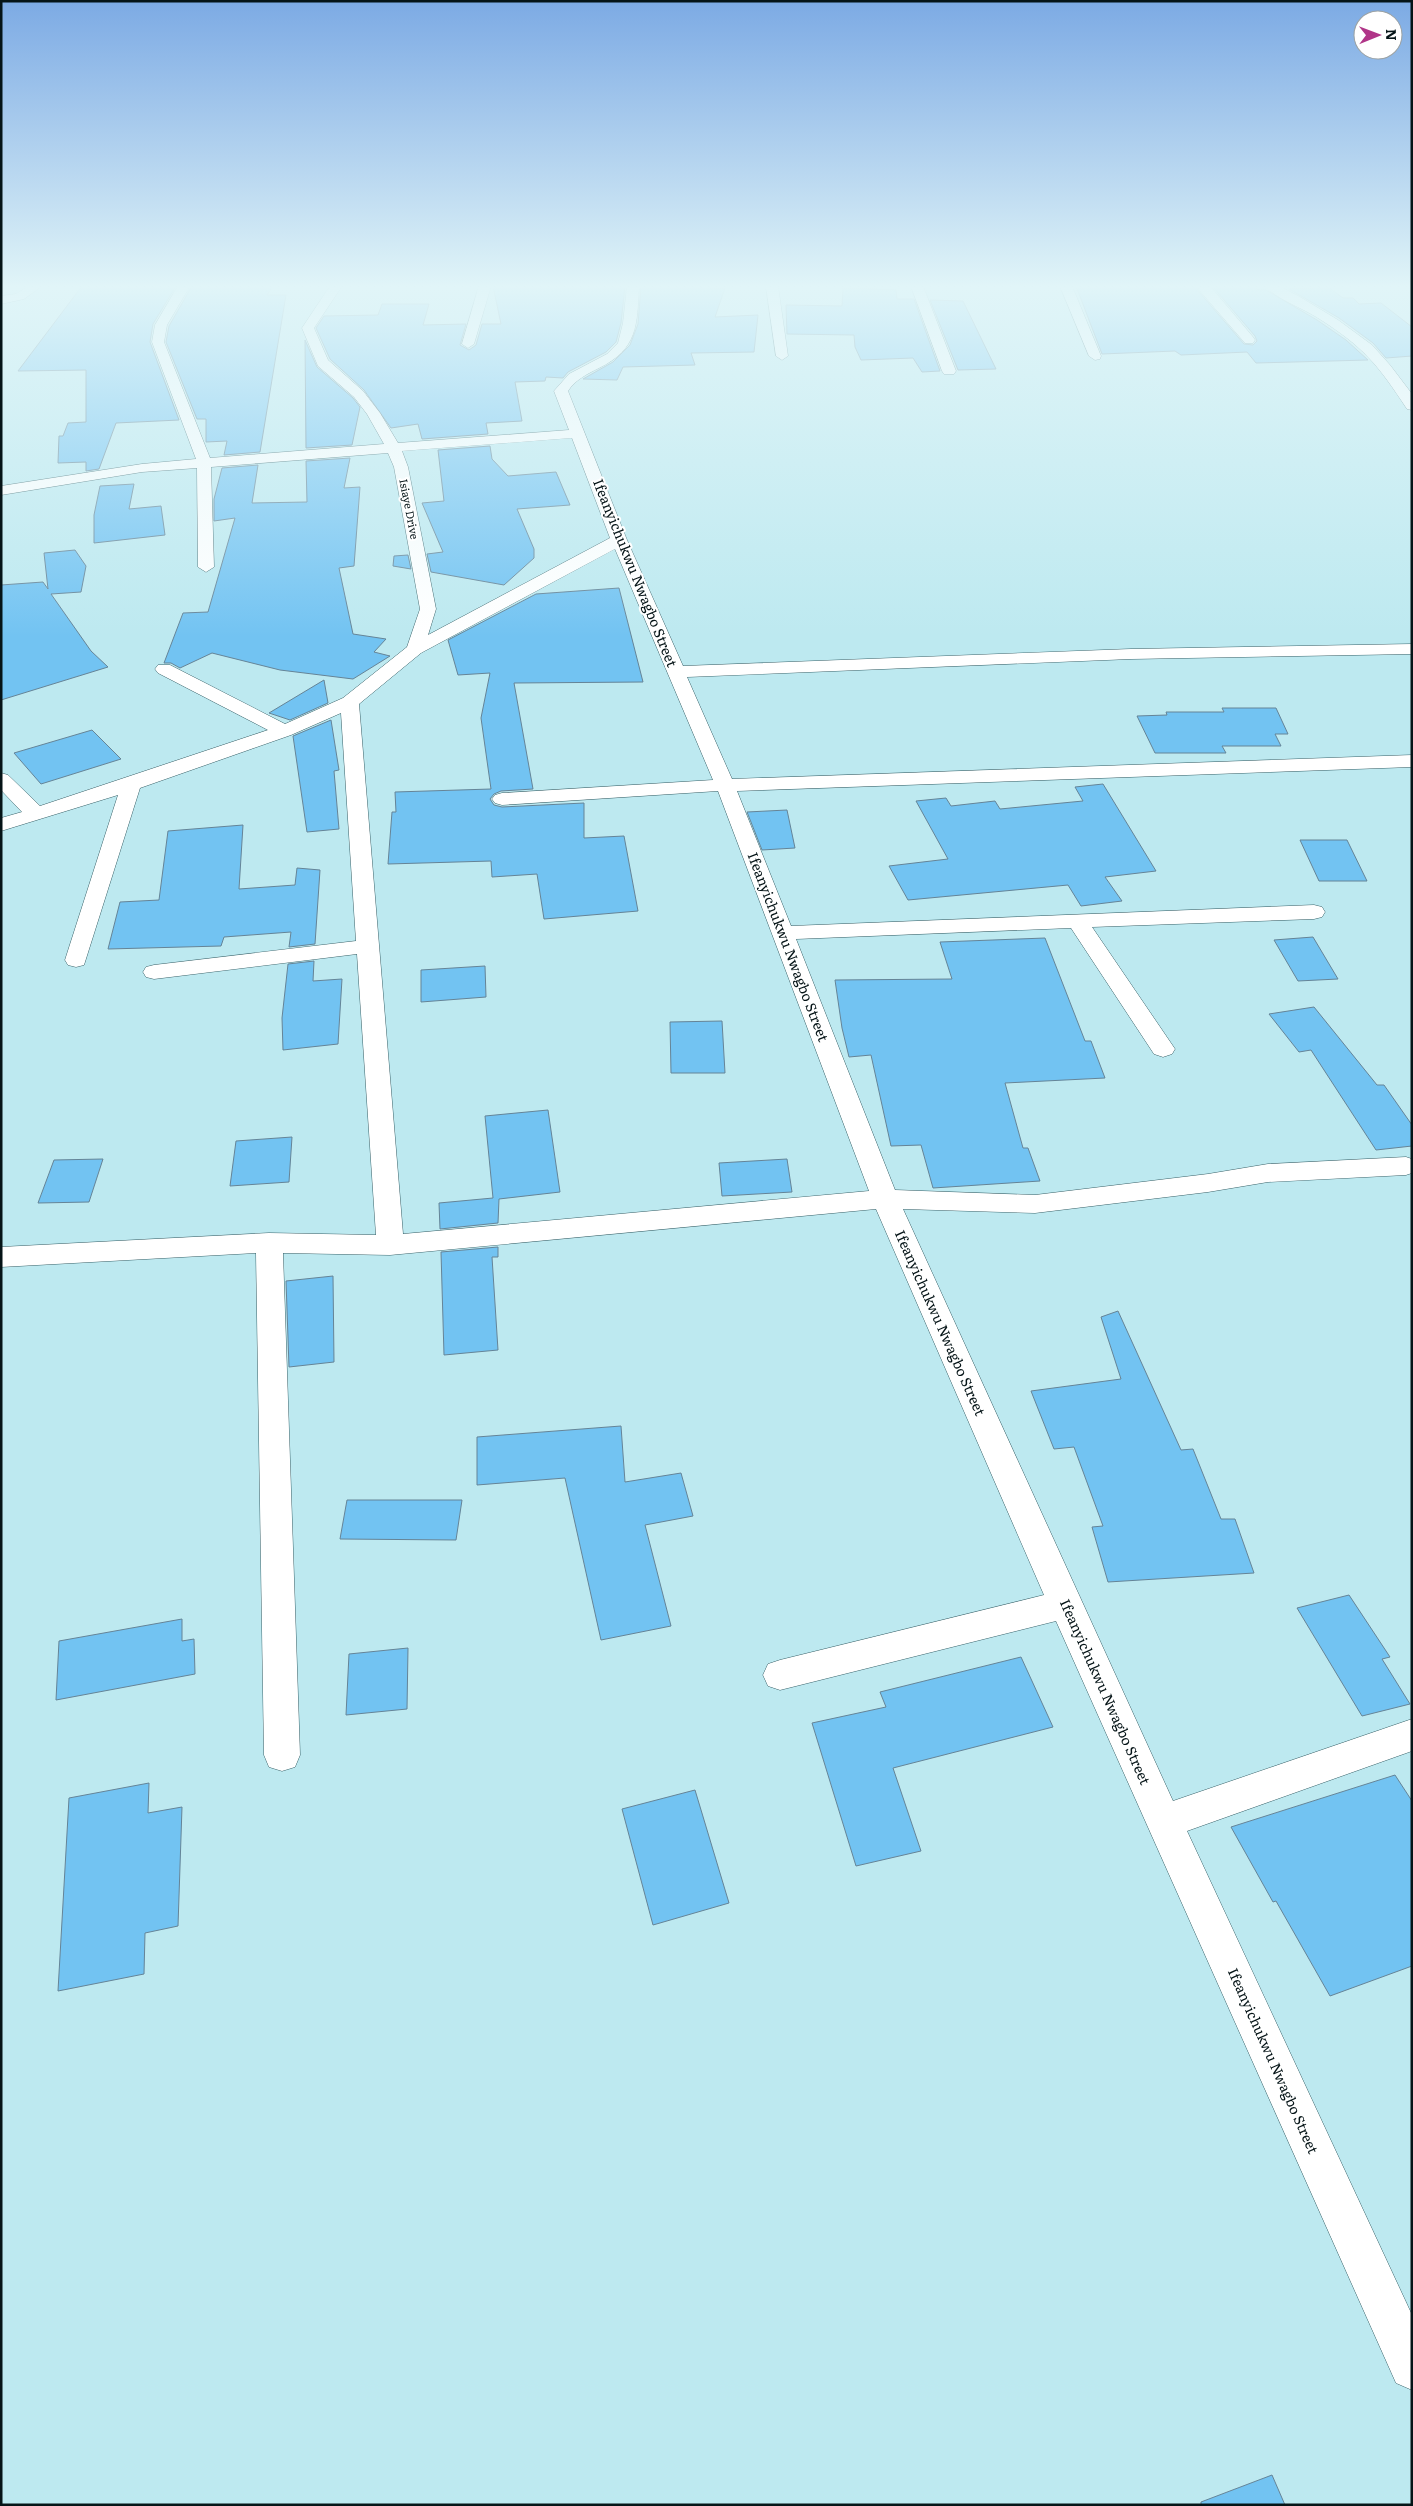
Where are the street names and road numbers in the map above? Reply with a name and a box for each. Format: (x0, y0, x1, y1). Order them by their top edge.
street label: Ifeanyichukwu Nwagbo Street (589, 476, 683, 670)
street label: Isiaye Drive (396, 477, 424, 541)
street label: Ifeanyichukwu Nwagbo Street (744, 849, 834, 1044)
street label: Ifeanyichukwu Nwagbo Street (891, 1227, 991, 1419)
street label: Ifeanyichukwu Nwagbo Street (1056, 1596, 1156, 1788)
street label: Ifeanyichukwu Nwagbo Street (1224, 1965, 1324, 2157)

